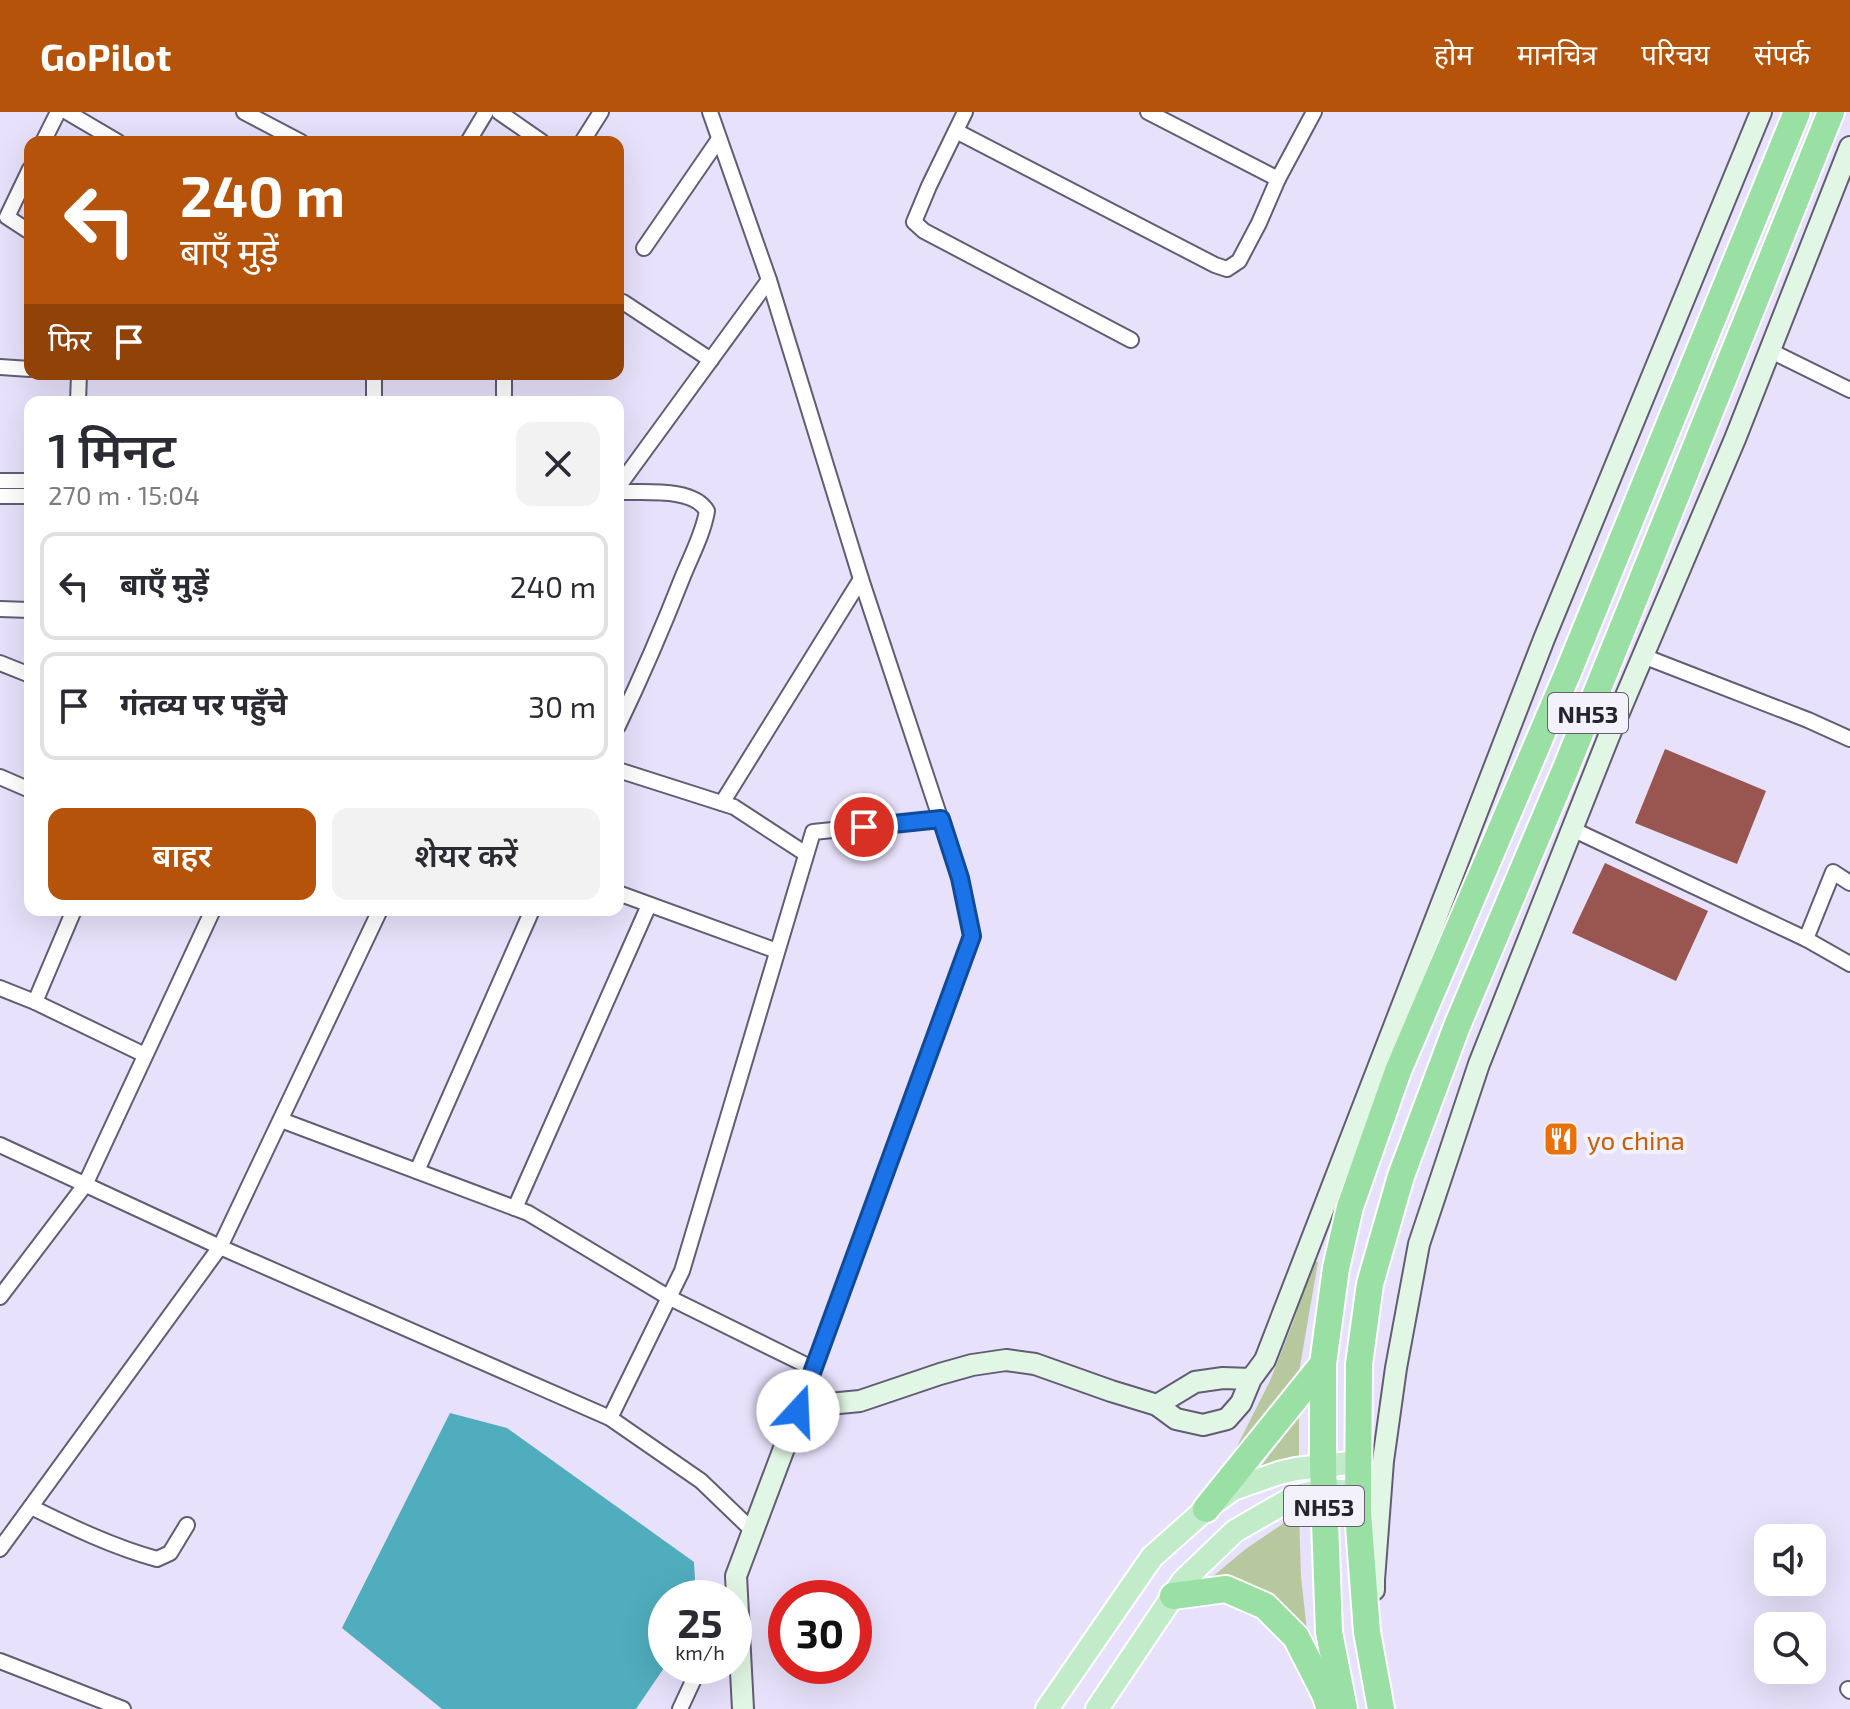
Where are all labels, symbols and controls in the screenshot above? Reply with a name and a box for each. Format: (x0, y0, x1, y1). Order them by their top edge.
text: GoPilot (40, 33, 171, 79)
text: होम (1434, 37, 1473, 71)
text: मानचित्र (1517, 37, 1597, 71)
text: परिचय (1641, 37, 1710, 71)
text: संपर्क (1754, 37, 1810, 71)
text: 240 m (180, 161, 345, 228)
icon: left (48, 168, 152, 272)
text: बाएँ मुड़ें (180, 229, 279, 272)
icon: arrive (107, 320, 151, 364)
text: फिर (48, 321, 91, 357)
text: 1 मिनट (48, 420, 176, 478)
button: close (516, 422, 600, 506)
text: 270 m · 15:04 (48, 479, 200, 510)
icon: left (52, 564, 96, 608)
text: बाएँ मुड़ें (120, 565, 209, 601)
text: 240 m (510, 568, 596, 604)
icon: arrive (52, 684, 96, 728)
text: गंतव्य पर पहुँचे (120, 685, 287, 721)
text: 30 m (528, 688, 596, 724)
road number: NH53 (1548, 693, 1628, 733)
pin (830, 793, 898, 861)
icon: arrive (842, 805, 886, 849)
button: बाहर (48, 808, 316, 900)
button: शेयर करें (332, 808, 600, 900)
restaurant icon: yo china (1542, 1120, 1580, 1158)
place label: yo china (1587, 1124, 1685, 1155)
position arrow (756, 1369, 840, 1453)
road number: NH53 (1284, 1486, 1364, 1526)
map controls (1754, 1524, 1826, 1684)
button: sound (1754, 1524, 1826, 1596)
speed limit sign: 30 (768, 1580, 872, 1684)
text: 25 (677, 1598, 723, 1646)
button: search (1754, 1612, 1826, 1684)
text: km/h (675, 1640, 725, 1664)

